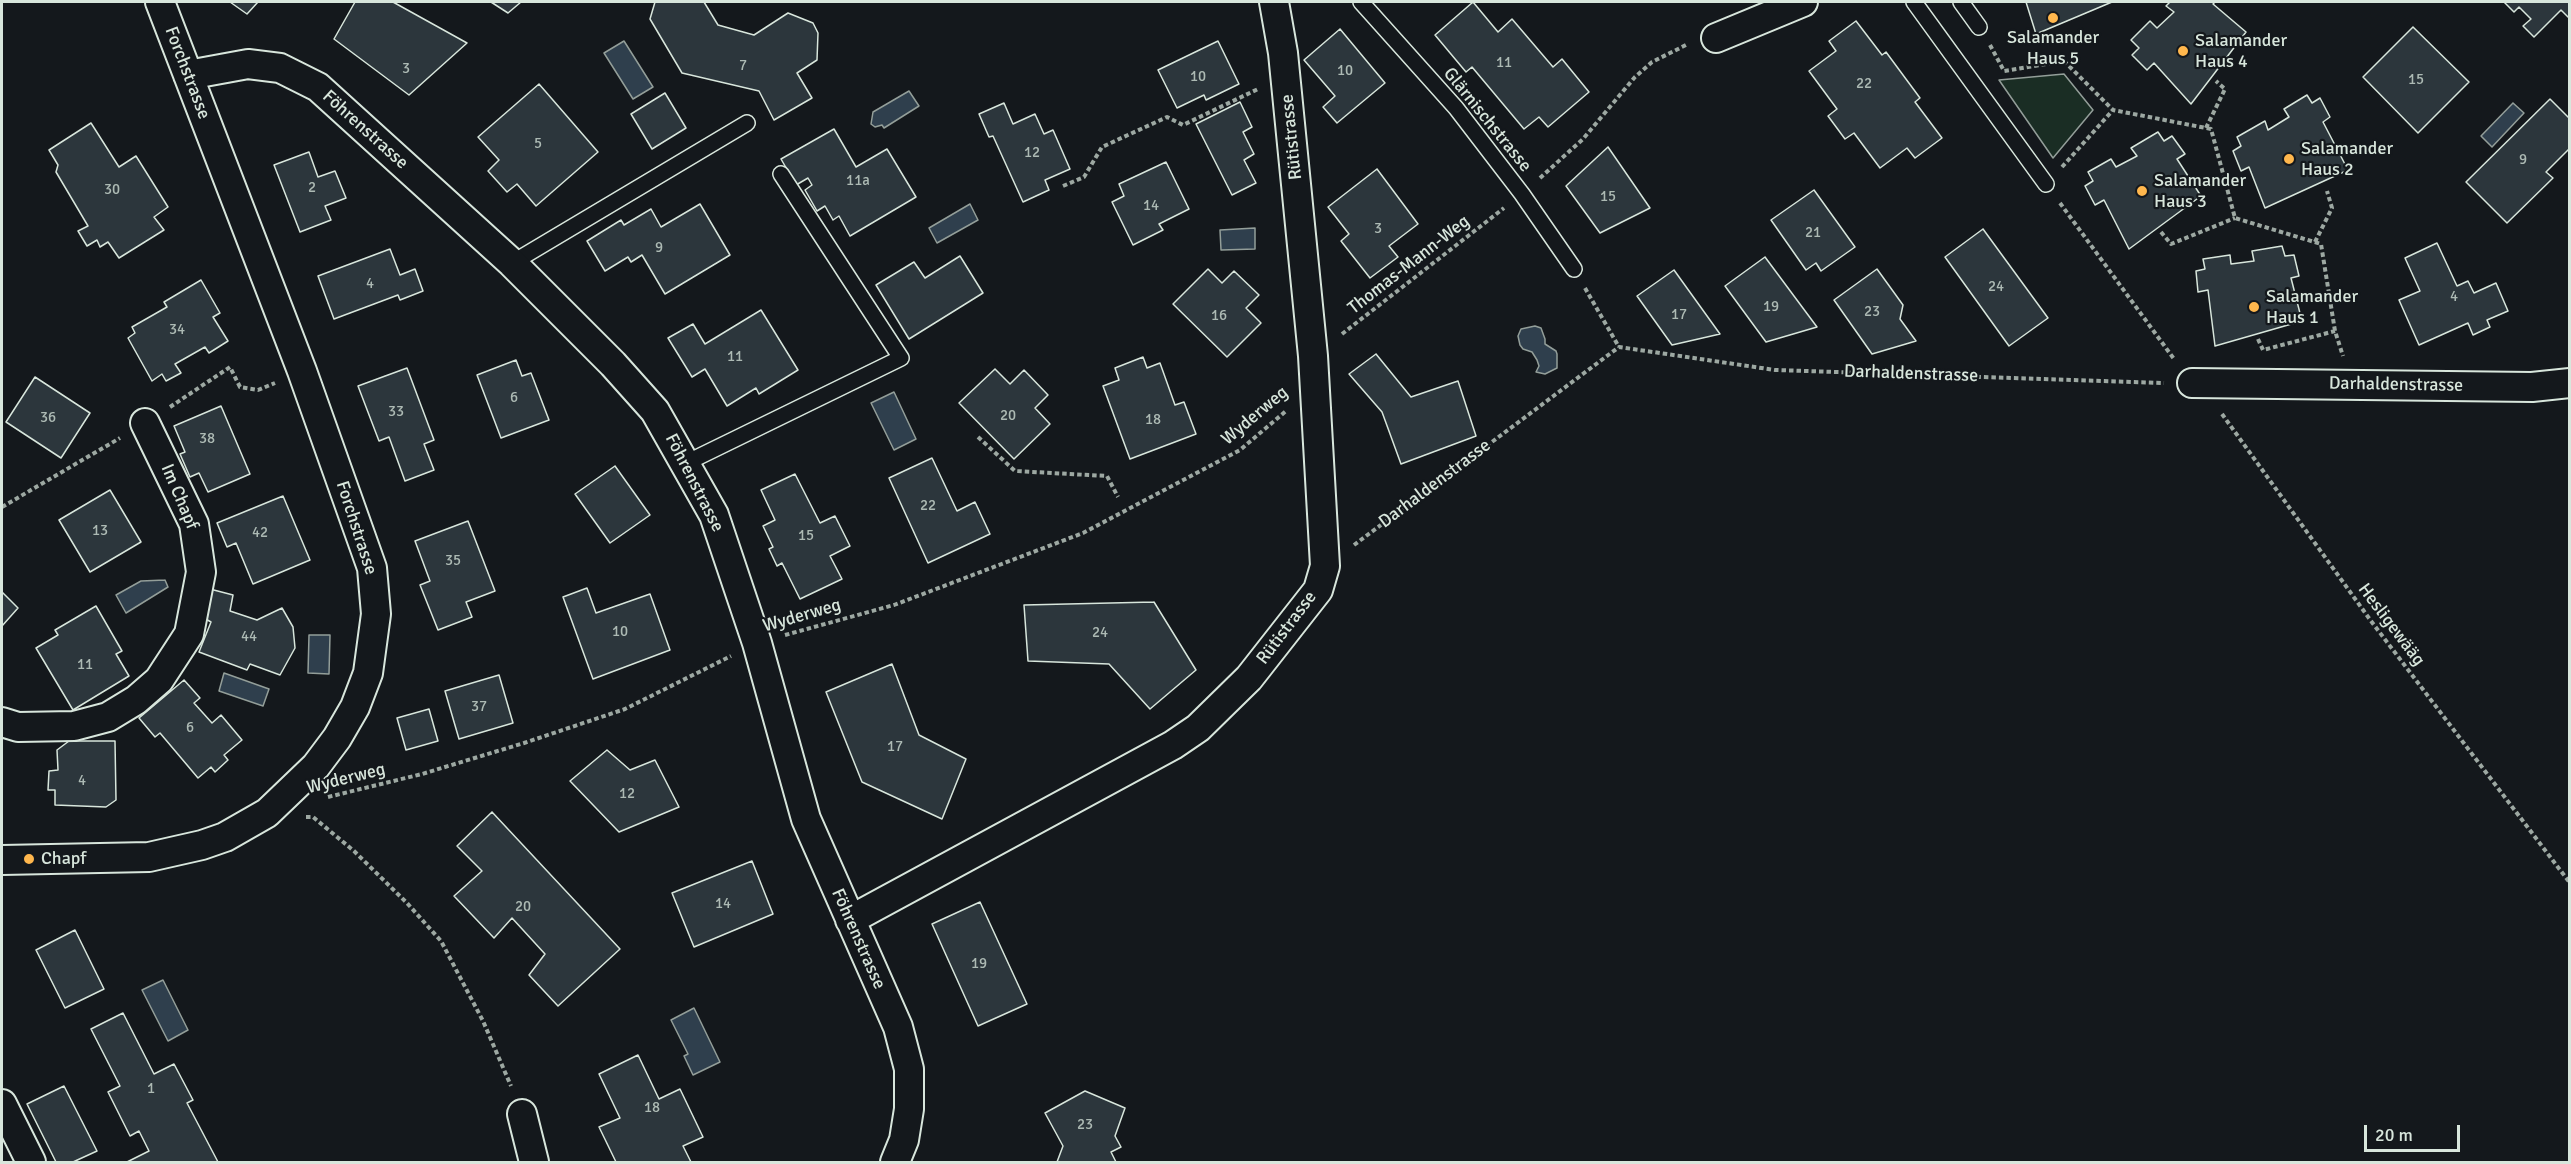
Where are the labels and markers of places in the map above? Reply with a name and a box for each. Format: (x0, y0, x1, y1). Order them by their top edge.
marker: Salamander Haus 5 (2046, 11, 2060, 25)
place label: Salamander Haus 5 (2007, 27, 2099, 70)
place label: Salamander Haus 4 (2195, 30, 2287, 72)
marker: Salamander Haus 4 (2176, 44, 2190, 58)
place label: Salamander Haus 2 (2301, 138, 2393, 180)
marker: Salamander Haus 2 (2282, 152, 2296, 166)
place label: Salamander Haus 3 (2154, 170, 2246, 213)
marker: Salamander Haus 3 (2135, 184, 2149, 198)
place label: Salamander Haus 1 (2266, 286, 2358, 328)
marker: Salamander Haus 1 (2247, 300, 2261, 314)
place label: Chapf (41, 848, 86, 870)
marker: Chapf (22, 852, 36, 866)

